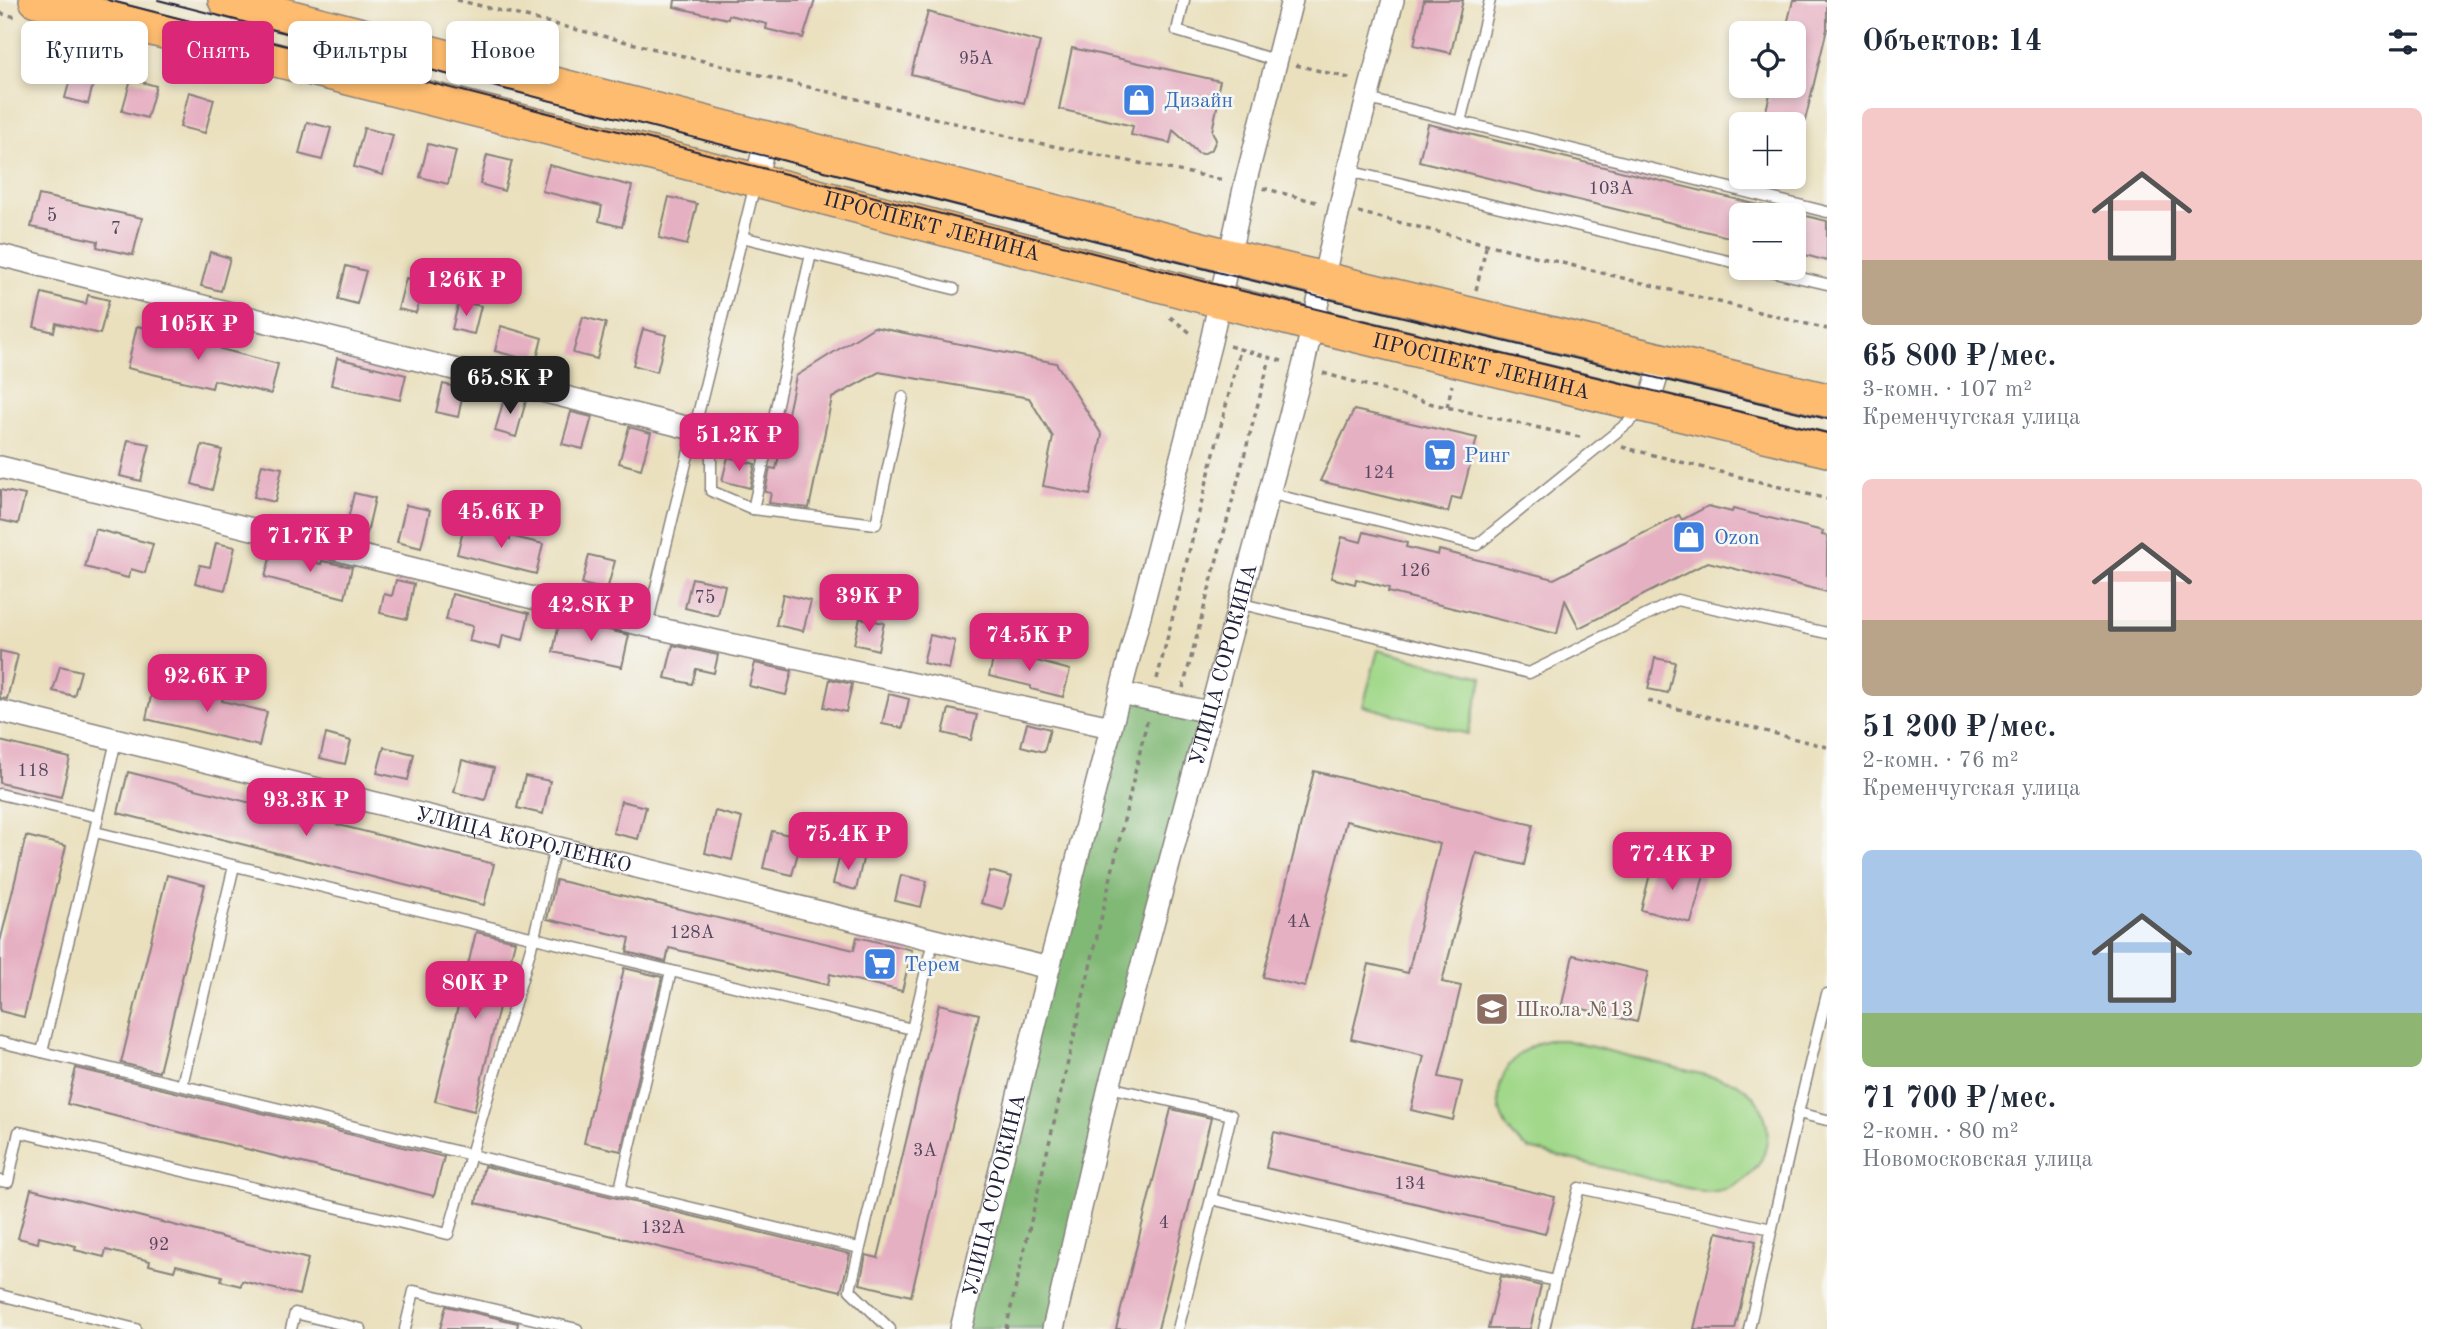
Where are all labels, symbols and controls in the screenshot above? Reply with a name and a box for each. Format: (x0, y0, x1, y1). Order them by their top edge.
chip: Купить (21, 21, 148, 84)
chip: Снять (162, 21, 274, 84)
chip: Фильтры (288, 21, 432, 84)
chip: Новое (446, 21, 559, 84)
map controls (1729, 21, 1806, 280)
button: locate (1729, 21, 1806, 98)
icon: filters (2384, 23, 2422, 61)
text: Объектов: 14 (1862, 27, 2042, 57)
house number: 95А (959, 50, 994, 68)
shop icon: Дизайн (1120, 81, 1158, 119)
place label: Дизайн (1164, 91, 1233, 112)
button: + (1729, 112, 1806, 189)
icon: home (2079, 153, 2205, 279)
house number: 103А (1588, 180, 1634, 198)
street label: ПРОСПЕКТ ЛЕНИНА (821, 189, 1042, 266)
button: − (1729, 203, 1806, 280)
house number: 5 (47, 207, 57, 225)
house number: 7 (111, 220, 121, 238)
pin: 126K ₽ (409, 258, 523, 318)
text: 126K ₽ (426, 269, 506, 292)
pin: 105K ₽ (141, 302, 255, 362)
text: 105K ₽ (158, 313, 238, 336)
street label: ПРОСПЕКТ ЛЕНИНА (1370, 331, 1592, 404)
text: 65 800 ₽/мес. (1862, 342, 2056, 372)
pin: 65.8K ₽ (445, 356, 575, 416)
text: 65.8K ₽ (467, 367, 553, 390)
text: 3-комн. · 107 m² (1862, 378, 2032, 401)
text: Кременчугская улица (1862, 406, 2080, 429)
pin: 51.2K ₽ (674, 414, 804, 473)
text: 51.2K ₽ (696, 424, 782, 447)
supermarket icon: Ринг (1421, 436, 1459, 474)
place label: Ринг (1464, 446, 1510, 467)
house number: 124 (1363, 464, 1395, 482)
pin: 45.6K ₽ (436, 490, 566, 550)
text: 45.6K ₽ (458, 501, 544, 524)
pin: 71.7K ₽ (245, 514, 375, 574)
shop icon: Ozon (1670, 518, 1708, 556)
icon: home (2079, 524, 2205, 650)
text: 71.7K ₽ (267, 525, 353, 548)
place label: Ozon (1714, 528, 1760, 549)
street label: УЛИЦА СОРОКИНА (1187, 562, 1261, 768)
house number: 126 (1399, 562, 1431, 580)
pin: 39K ₽ (820, 574, 918, 634)
pin: 42.8K ₽ (526, 584, 656, 643)
text: 39K ₽ (836, 585, 902, 608)
house number: 75 (695, 589, 715, 607)
text: 42.8K ₽ (548, 594, 634, 617)
pin: 74.5K ₽ (964, 614, 1094, 673)
text: 74.5K ₽ (986, 624, 1072, 647)
pin: 92.6K ₽ (142, 654, 272, 714)
text: 92.6K ₽ (164, 665, 250, 688)
text: 51 200 ₽/мес. (1862, 713, 2056, 743)
text: 2-комн. · 76 m² (1862, 749, 2019, 772)
house number: 118 (17, 762, 49, 780)
text: Кременчугская улица (1862, 777, 2080, 800)
pin: 93.3K ₽ (241, 778, 371, 838)
text: 93.3K ₽ (263, 789, 349, 812)
street label: УЛИЦА КОРОЛЕНКО (413, 804, 633, 877)
pin: 75.4K ₽ (783, 812, 913, 872)
text: 75.4K ₽ (805, 823, 891, 846)
pin: 77.4K ₽ (1607, 832, 1737, 892)
text: 77.4K ₽ (1629, 843, 1715, 866)
icon: home (2079, 895, 2205, 1021)
house number: 4А (1287, 913, 1311, 931)
house number: 128А (669, 924, 715, 942)
supermarket icon: Терем (861, 945, 899, 983)
place label: Терем (904, 955, 960, 976)
pin: 80K ₽ (426, 962, 524, 1021)
text: 80K ₽ (442, 972, 508, 995)
school or university icon: Школа №13 (1473, 990, 1511, 1028)
place label: Школа №13 (1516, 1000, 1634, 1021)
text: 71 700 ₽/мес. (1862, 1084, 2056, 1114)
street label: УЛИЦА СОРОКИНА (960, 1092, 1030, 1299)
text: 2-комн. · 80 m² (1862, 1120, 2019, 1143)
house number: 3А (913, 1142, 937, 1160)
text: Новомосковская улица (1862, 1148, 2093, 1171)
house number: 134 (1394, 1175, 1426, 1193)
house number: 4 (1159, 1214, 1169, 1232)
house number: 132А (640, 1219, 686, 1237)
house number: 92 (149, 1236, 169, 1254)

